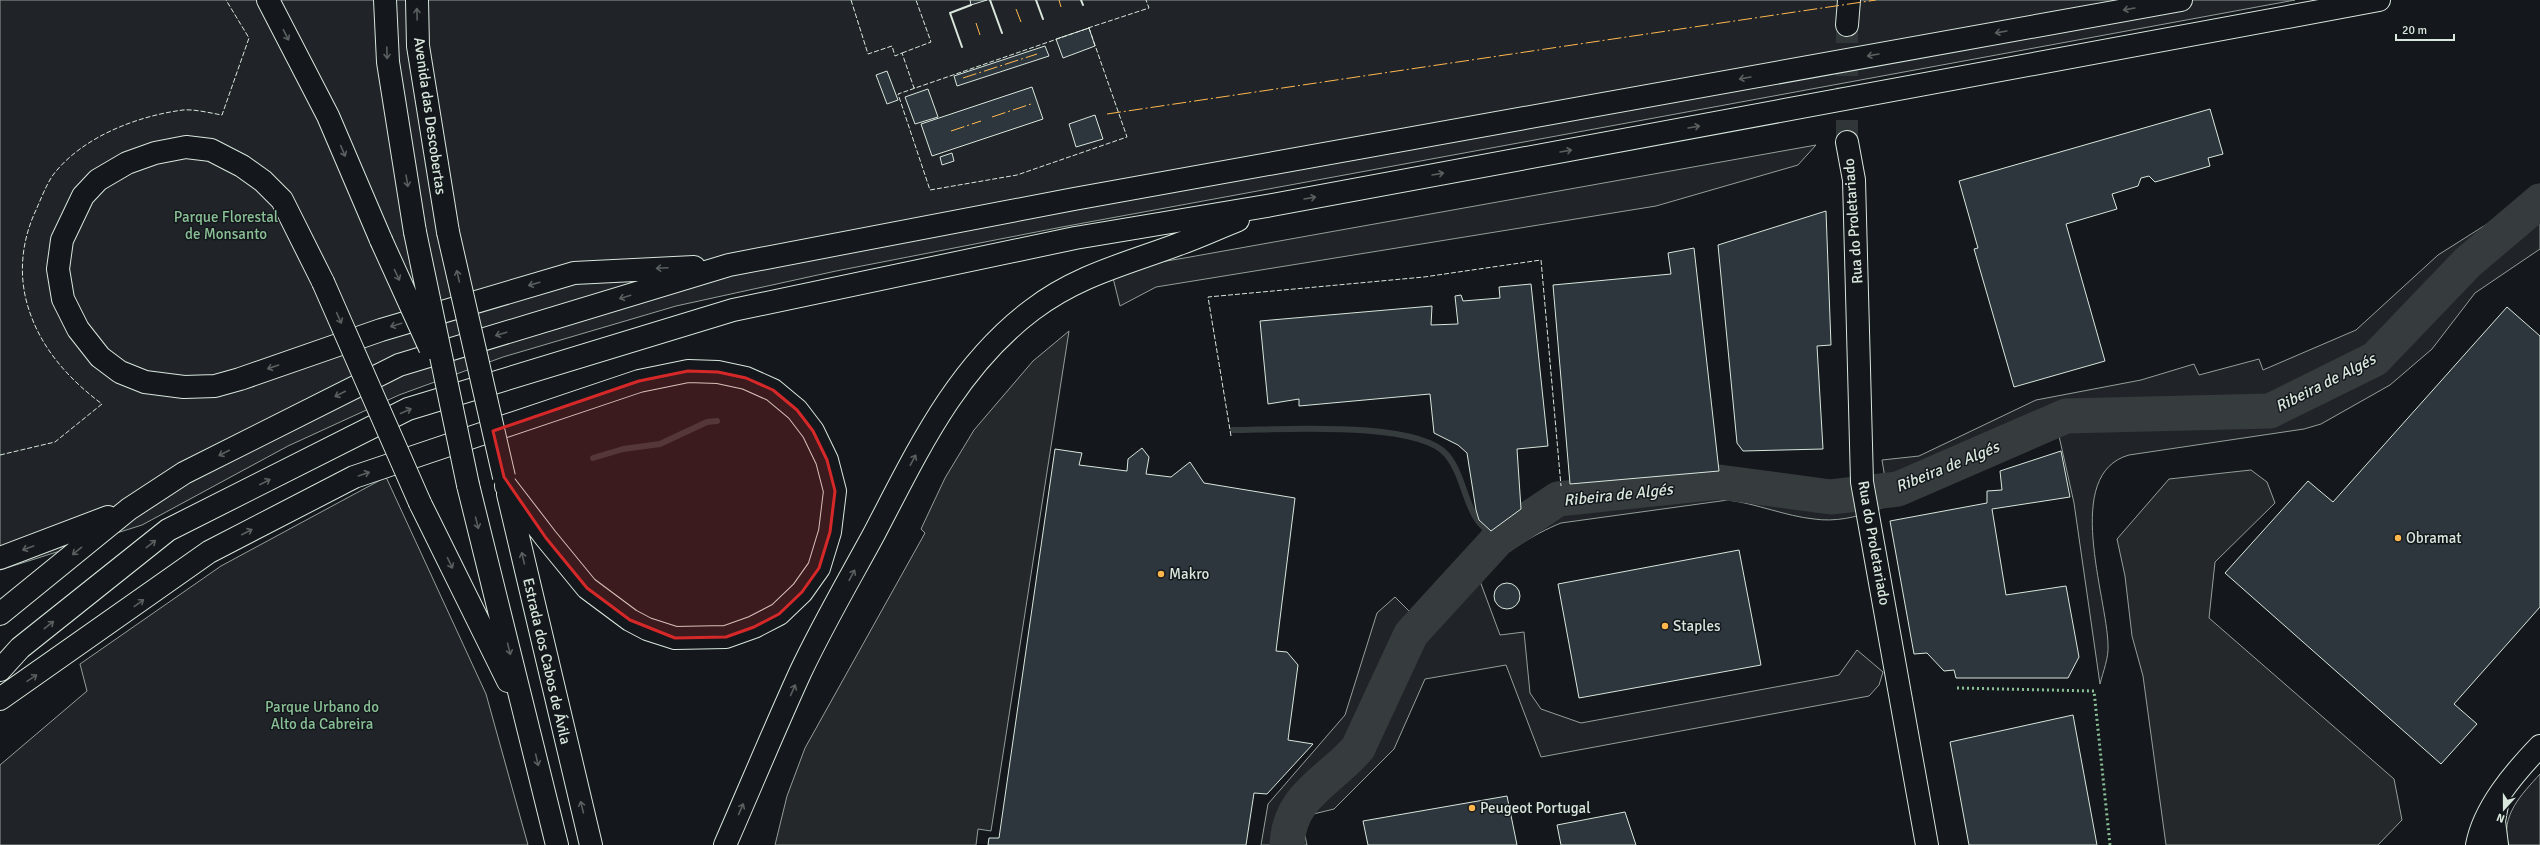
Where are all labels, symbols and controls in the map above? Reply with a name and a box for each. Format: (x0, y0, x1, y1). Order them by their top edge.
one-way arrow (2123, 6, 2136, 14)
one-way arrow (413, 8, 421, 21)
scale bar (2396, 16, 2454, 42)
text: 20 m (2402, 23, 2427, 38)
one-way arrow (283, 28, 290, 40)
one-way arrow (1995, 29, 2008, 37)
street label: Avenida das Descobertas (410, 36, 450, 196)
one-way arrow (384, 46, 391, 59)
one-way arrow (1867, 52, 1880, 60)
one-way arrow (1739, 75, 1752, 83)
one-way arrow (1687, 123, 1700, 131)
one-way arrow (340, 145, 348, 157)
one-way arrow (1559, 146, 1572, 154)
street label: Rua do Proletariado (1840, 157, 1866, 284)
one-way arrow (1431, 170, 1444, 178)
one-way arrow (403, 175, 411, 188)
one-way arrow (1303, 194, 1316, 202)
park label: Parque Florestal de Monsanto (174, 208, 278, 243)
one-way arrow (656, 265, 669, 272)
one-way arrow (394, 269, 401, 281)
one-way arrow (453, 269, 461, 282)
one-way arrow (528, 281, 541, 288)
one-way arrow (619, 293, 631, 301)
one-way arrow (336, 312, 343, 324)
one-way arrow (390, 322, 403, 329)
one-way arrow (494, 331, 507, 338)
water label: Ribeira de Algés (2272, 348, 2381, 417)
one-way arrow (268, 364, 280, 372)
one-way arrow (334, 391, 346, 398)
one-way arrow (399, 407, 411, 414)
water label: Ribeira de Algés (1893, 436, 2004, 497)
one-way arrow (218, 450, 230, 457)
one-way arrow (910, 454, 917, 466)
one-way arrow (357, 470, 370, 477)
one-way arrow (258, 478, 270, 485)
water label: Ribeira de Algés (1562, 479, 1676, 511)
street label: Rua do Proletariado (1854, 479, 1894, 607)
one-way arrow (474, 516, 482, 529)
one-way arrow (241, 528, 253, 535)
place label: Obramat (2406, 529, 2461, 547)
marker: Obramat (2393, 533, 2403, 543)
one-way arrow (146, 540, 157, 549)
one-way arrow (22, 545, 34, 553)
one-way arrow (72, 546, 83, 555)
one-way arrow (519, 552, 527, 565)
one-way arrow (447, 557, 454, 569)
place label: Makro (1169, 565, 1209, 583)
one-way arrow (849, 569, 857, 581)
marker: Makro (1156, 569, 1166, 579)
street label: Estrada dos Cabos de Ávila (519, 576, 576, 746)
one-way arrow (133, 599, 144, 607)
place label: Staples (1673, 617, 1721, 635)
one-way arrow (43, 620, 54, 629)
marker: Staples (1660, 621, 1670, 631)
one-way arrow (506, 642, 514, 655)
one-way arrow (27, 674, 38, 682)
one-way arrow (790, 685, 797, 697)
park label: Parque Urbano do Alto da Cabreira (265, 698, 379, 733)
one-way arrow (534, 753, 541, 766)
north arrow (2484, 789, 2524, 829)
place label: Peugeot Portugal (1480, 799, 1591, 817)
one-way arrow (578, 801, 585, 814)
marker: Peugeot Portugal (1467, 803, 1477, 813)
one-way arrow (737, 804, 745, 816)
text: N (2495, 810, 2506, 825)

